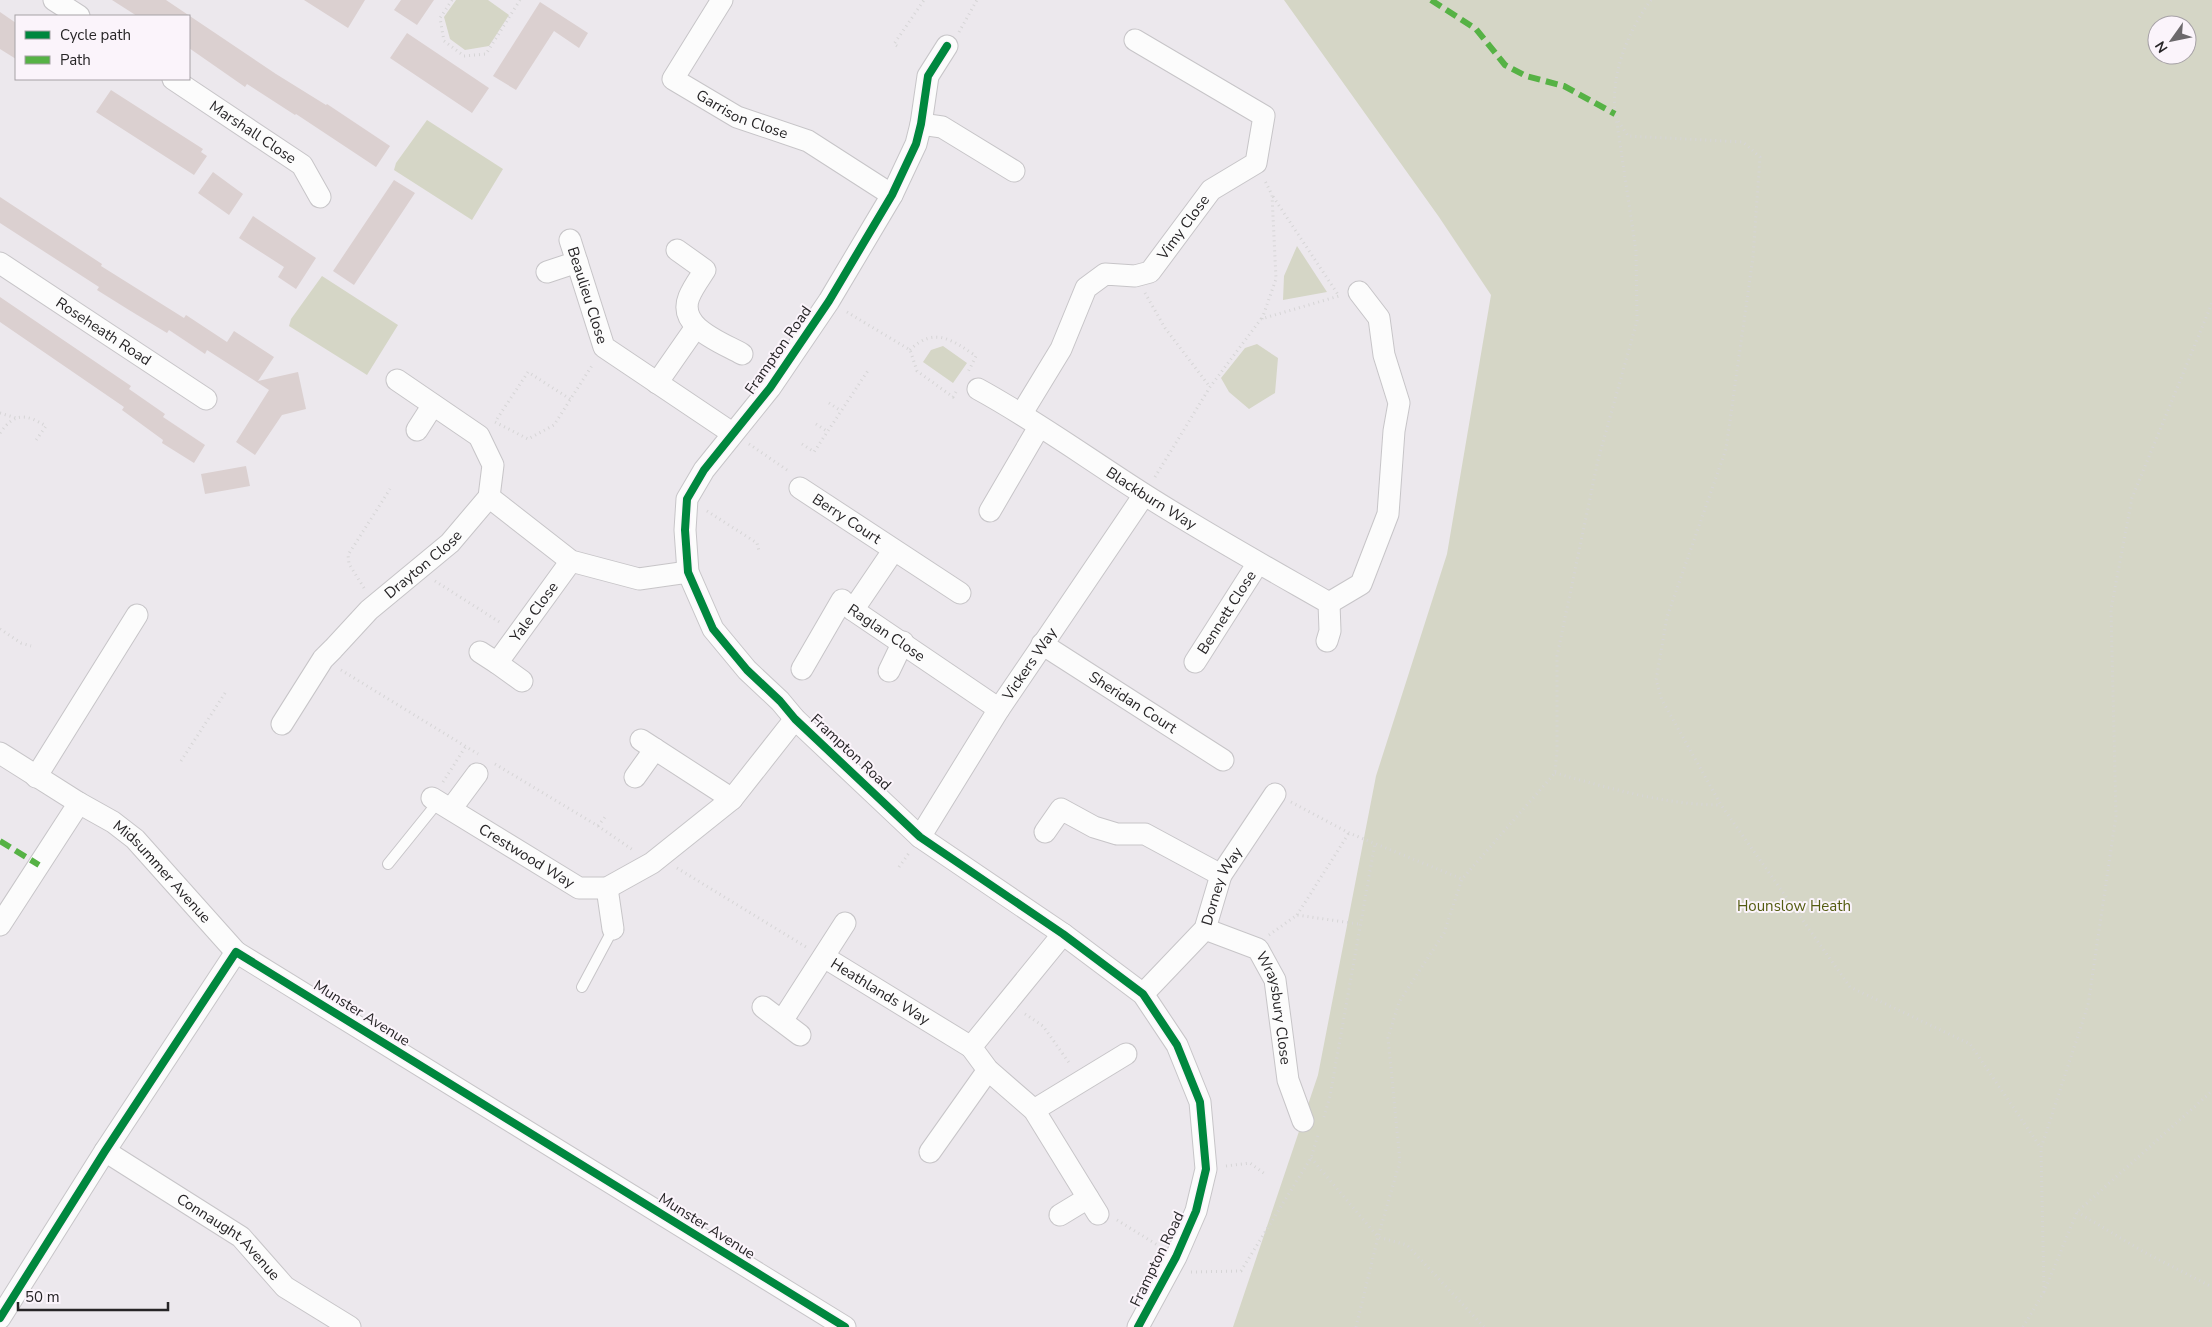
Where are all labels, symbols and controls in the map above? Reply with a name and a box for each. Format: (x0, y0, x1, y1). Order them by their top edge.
legend (15, 15, 190, 80)
north arrow (2147, 15, 2197, 65)
text: Cycle path (60, 25, 131, 45)
text: N (2151, 37, 2172, 56)
text: Path (60, 50, 91, 70)
street label: Garrison Close (692, 85, 791, 143)
street label: Marshall Close (205, 96, 300, 168)
street label: Vimy Close (1152, 191, 1214, 264)
street label: Beaulieu Close (563, 244, 612, 346)
street label: Roseheath Road (52, 293, 155, 370)
street label: Frampton Road (740, 302, 816, 398)
street label: Blackburn Way (1102, 462, 1200, 534)
street label: Berry Court (809, 489, 886, 549)
street label: Drayton Close (380, 526, 467, 603)
street label: Bennett Close (1193, 567, 1261, 658)
street label: Yale Close (505, 578, 563, 647)
street label: Raglan Close (844, 599, 929, 666)
street label: Vickers Way (997, 623, 1062, 705)
street label: Sheridan Court (1085, 667, 1182, 738)
street label: Frampton Road (806, 709, 896, 795)
street label: Midsummer Avenue (109, 816, 216, 927)
street label: Crestwood Way (475, 819, 579, 893)
street label: Dorney Way (1197, 843, 1247, 928)
park label: Hounslow Heath (1737, 896, 1851, 916)
street label: Wraysbury Close (1251, 948, 1296, 1066)
street label: Heathlands Way (827, 953, 934, 1030)
street label: Munster Avenue (310, 975, 414, 1051)
street label: Munster Avenue (655, 1188, 759, 1264)
street label: Connaught Avenue (173, 1189, 285, 1285)
street label: Frampton Road (1125, 1208, 1189, 1310)
scale bar (18, 1280, 168, 1312)
text: 50 m (25, 1287, 60, 1307)

